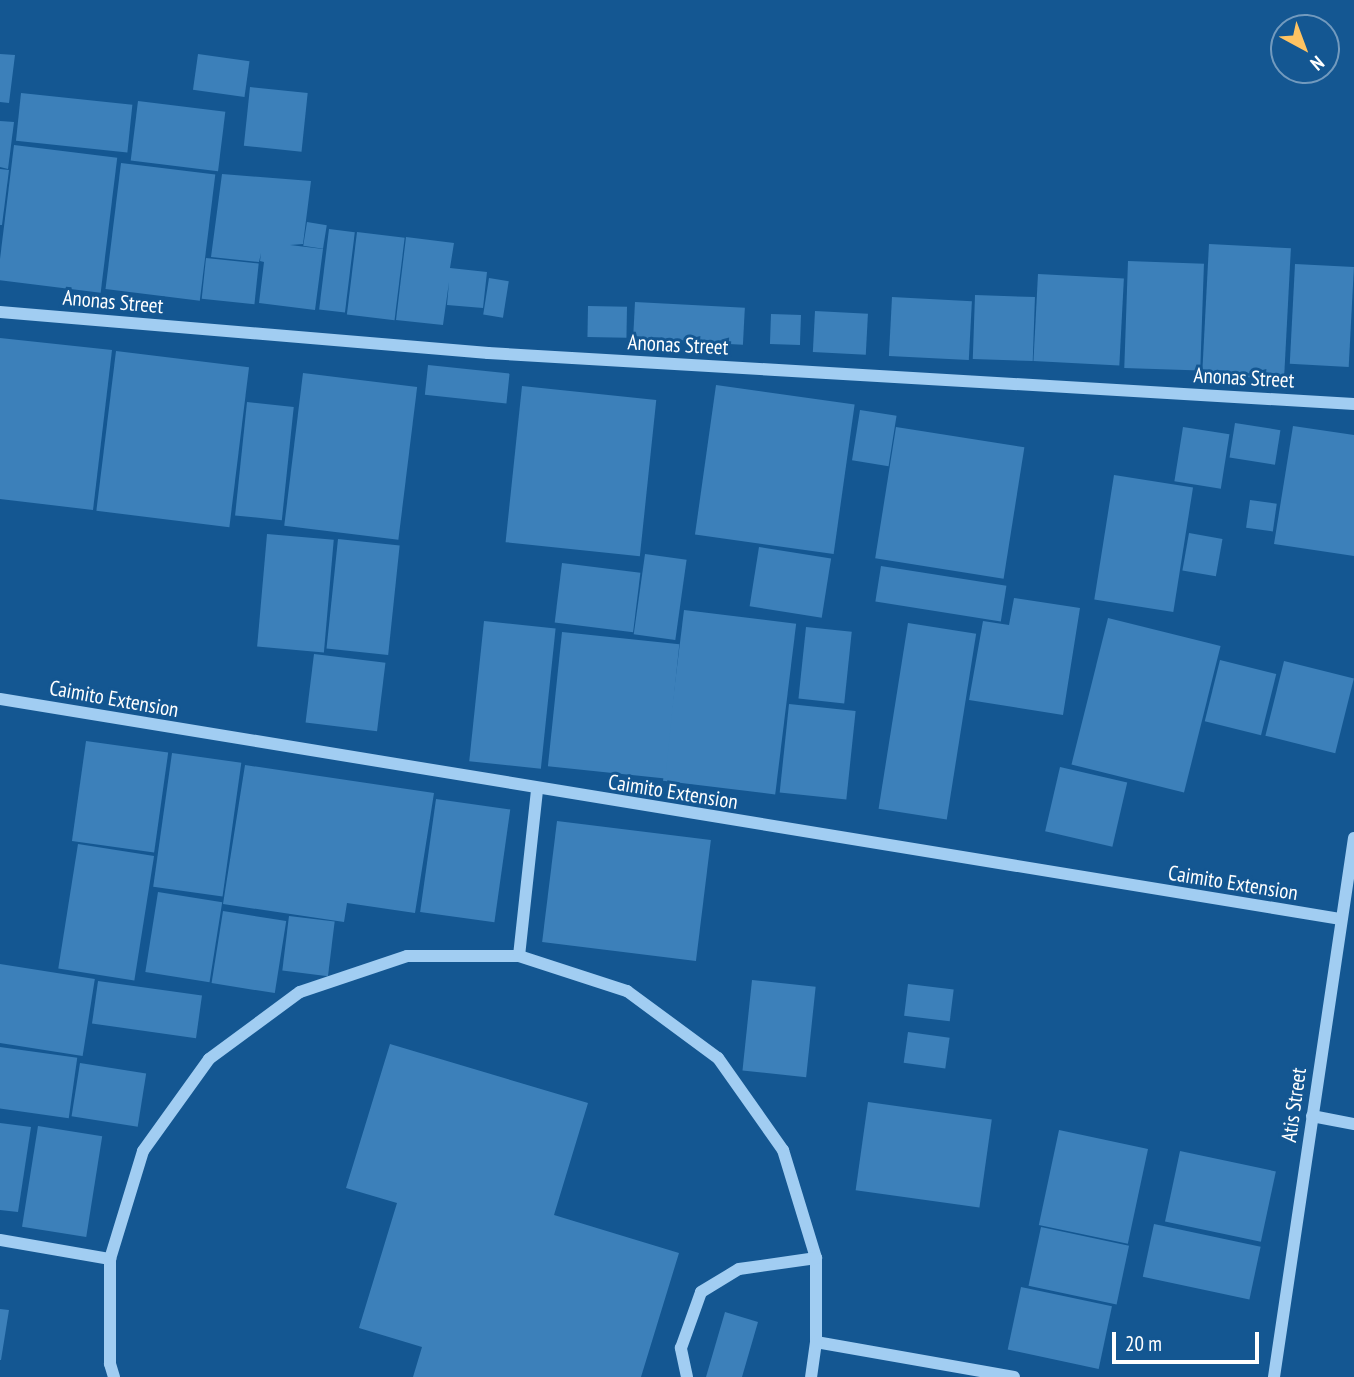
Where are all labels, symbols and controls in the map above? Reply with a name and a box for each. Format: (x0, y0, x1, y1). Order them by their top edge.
north arrow (1270, 14, 1340, 84)
text: N (1306, 51, 1329, 76)
street label: Anonas Street (62, 285, 164, 319)
street label: Anonas Street (627, 330, 729, 360)
street label: Anonas Street (1193, 363, 1295, 393)
street label: Caimito Extension (47, 675, 181, 723)
street label: Caimito Extension (606, 769, 740, 815)
street label: Caimito Extension (1166, 860, 1300, 906)
street label: Atis Street (1276, 1066, 1312, 1144)
scale bar (1116, 1318, 1263, 1362)
text: 20 m (1125, 1330, 1162, 1357)

